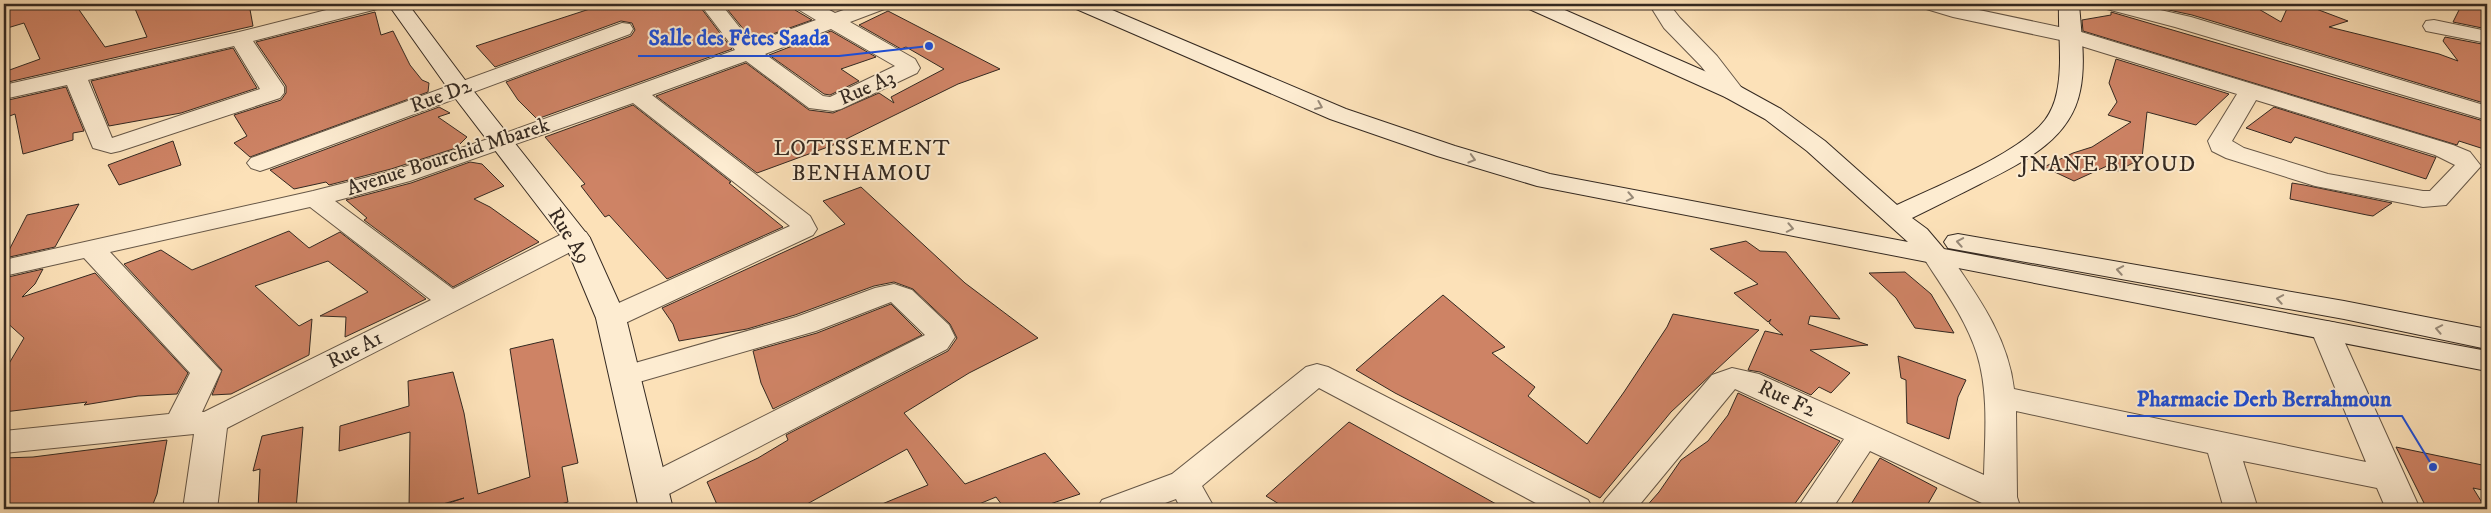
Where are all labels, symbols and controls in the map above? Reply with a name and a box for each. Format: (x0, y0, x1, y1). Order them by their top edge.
callout: Salle des Fêtes Saada (638, 19, 839, 56)
text: Salle des Fêtes Saada (649, 25, 830, 52)
street label: Rue A3 (835, 65, 899, 111)
street label: Rue D2 (407, 73, 476, 119)
one-way arrow (1314, 99, 1323, 110)
street label: Avenue Bourchid Mbarek (343, 112, 553, 202)
district label: LOTISSEMENT BENHAMOU (773, 135, 951, 187)
district label: JNANE BIYOUD (2018, 151, 2196, 178)
one-way arrow (1468, 154, 1476, 164)
one-way arrow (1626, 191, 1635, 202)
street label: Rue A9 (542, 203, 596, 269)
one-way arrow (1785, 222, 1794, 233)
one-way arrow (1955, 238, 1964, 248)
one-way arrow (2115, 266, 2124, 276)
one-way arrow (2275, 294, 2284, 304)
one-way arrow (2435, 324, 2444, 335)
street label: Rue A1 (323, 325, 387, 375)
street label: Rue F2 (1754, 374, 1821, 424)
callout: Pharmacie Derb Berrahmoun (2127, 379, 2402, 416)
text: Pharmacie Derb Berrahmoun (2137, 386, 2392, 413)

